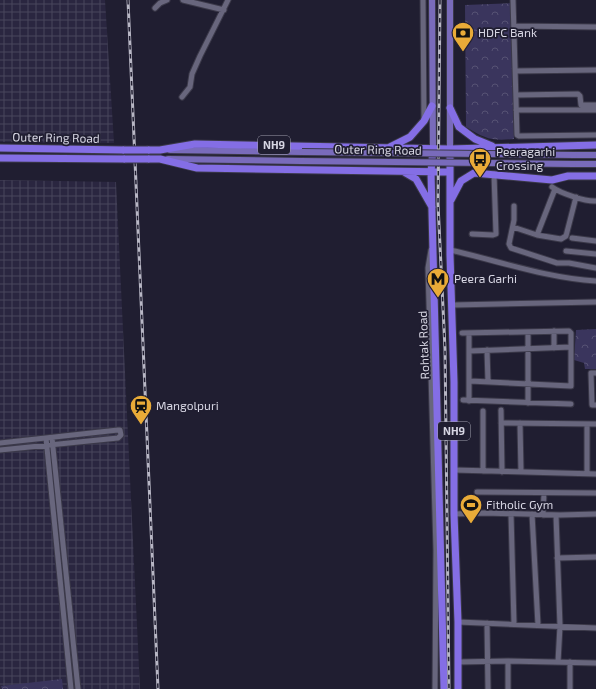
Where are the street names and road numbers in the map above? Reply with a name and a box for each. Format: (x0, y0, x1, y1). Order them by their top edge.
street label: Outer Ring Road (12, 129, 100, 145)
road number: NH9 (258, 136, 290, 154)
street label: Outer Ring Road (334, 141, 422, 157)
street label: Rohtak Road (415, 311, 431, 380)
road number: NH9 (438, 422, 470, 440)

